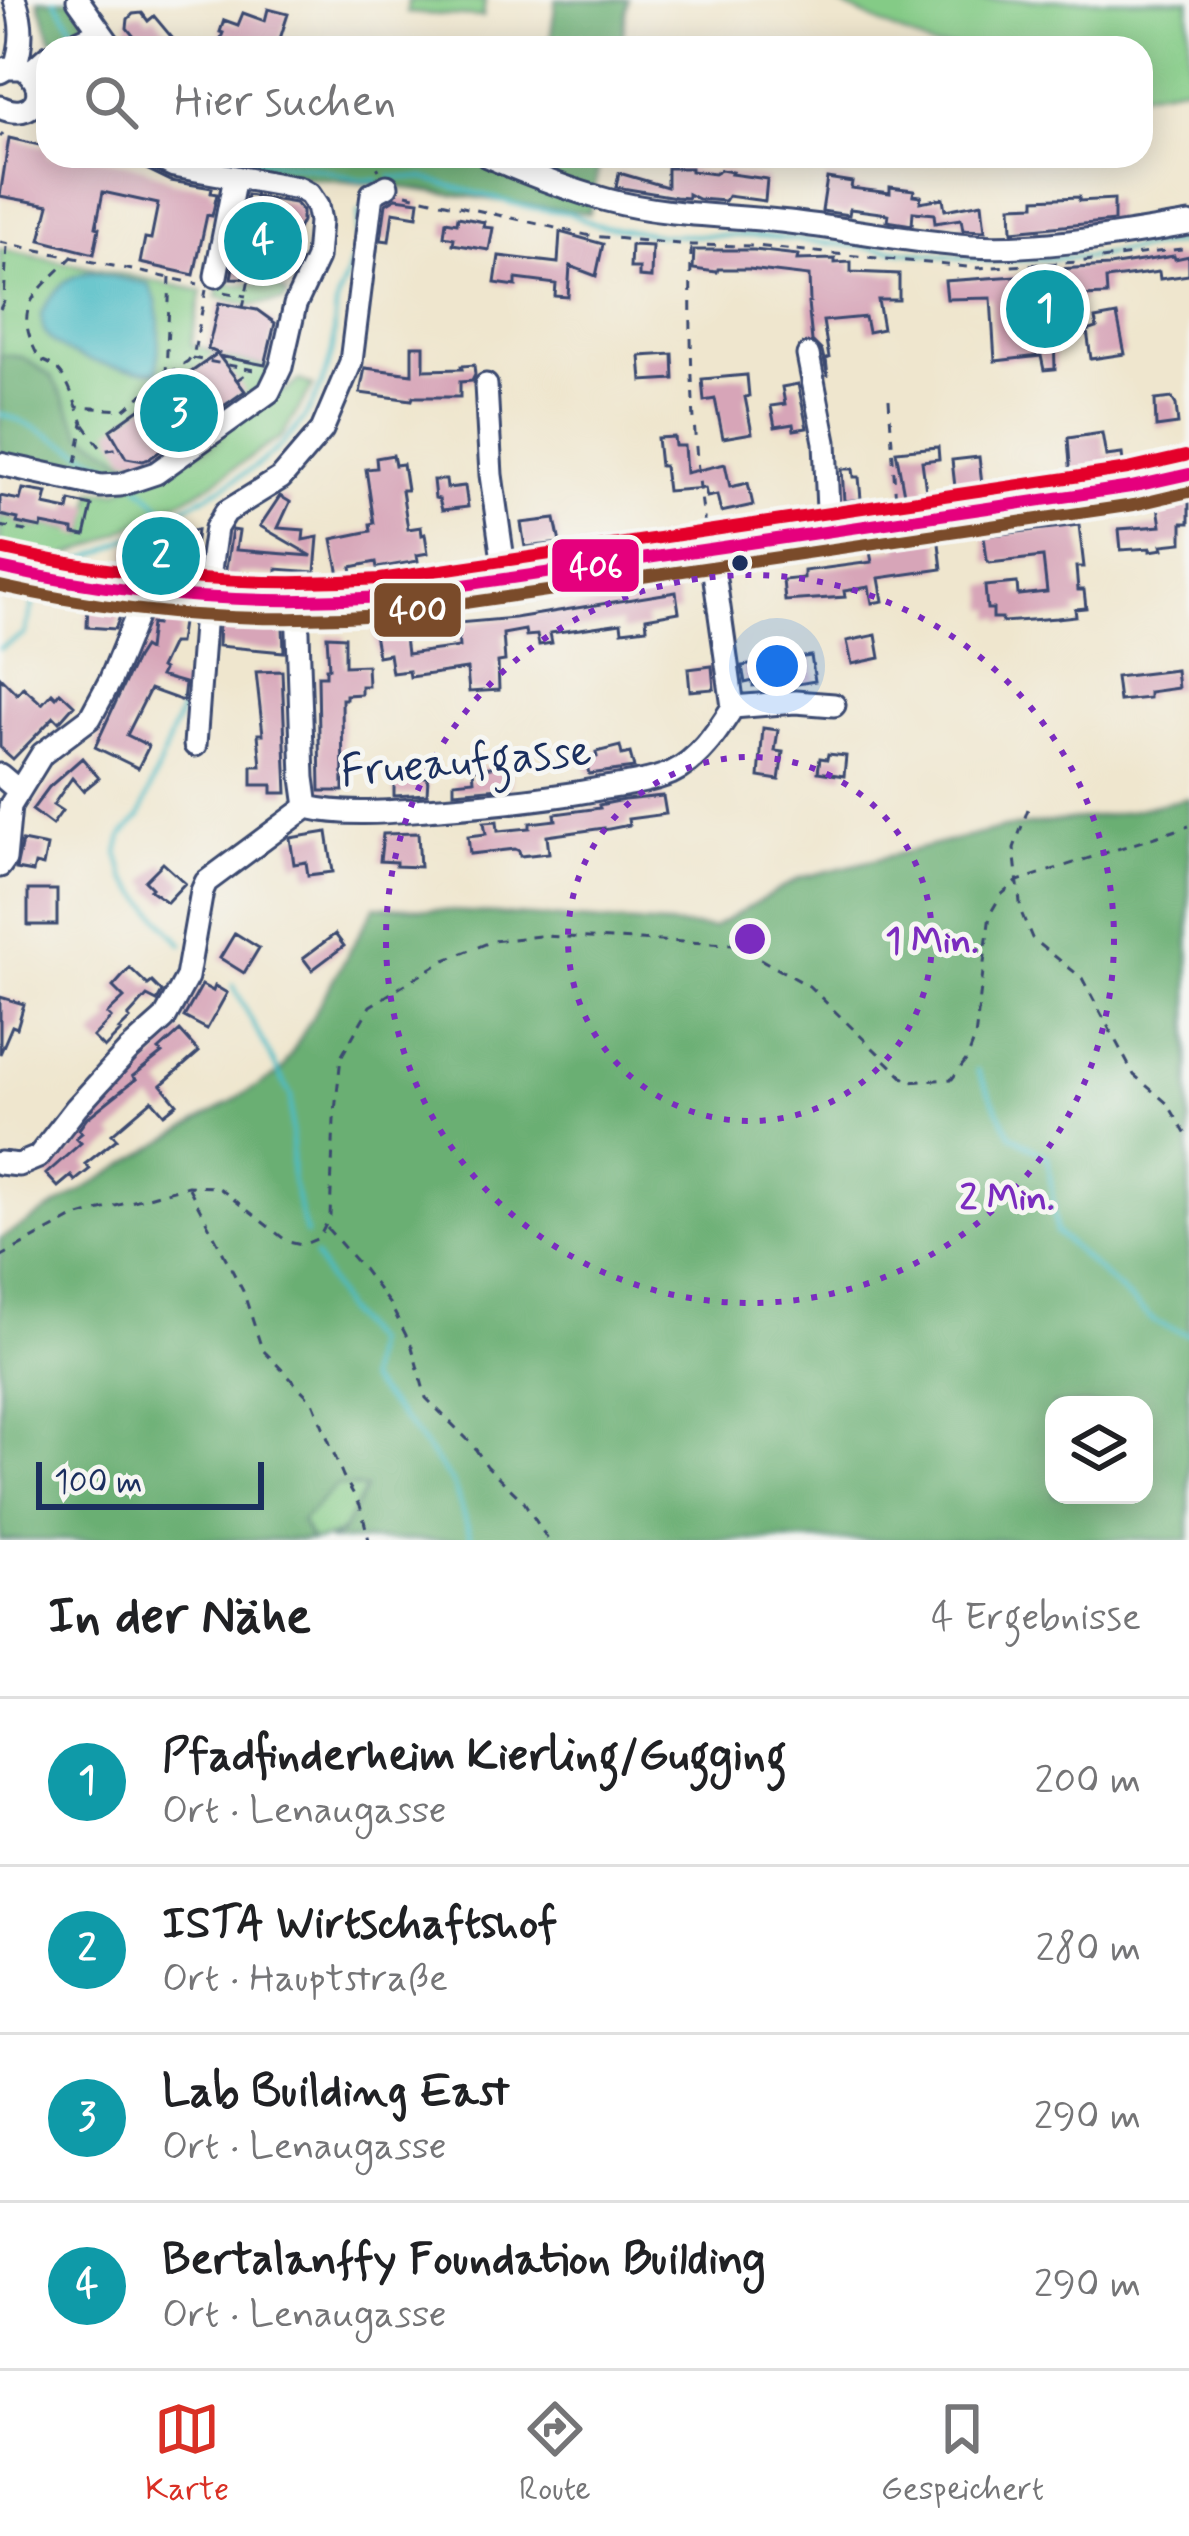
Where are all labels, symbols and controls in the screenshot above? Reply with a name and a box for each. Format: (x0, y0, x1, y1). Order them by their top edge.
search box (36, 36, 1153, 168)
icon: search (78, 69, 144, 135)
text: Hier suchen (174, 73, 396, 132)
pin: 4 (224, 196, 302, 286)
pin: 1 (1006, 264, 1084, 354)
pin: 3 (140, 368, 218, 458)
pin: 2 (122, 511, 200, 601)
line badge: 406 (550, 537, 641, 594)
text: 406 (569, 546, 623, 590)
unlabelled marker (729, 552, 751, 574)
line badge: 400 (372, 581, 463, 639)
text: 400 (389, 590, 447, 634)
your location (747, 636, 807, 696)
street label: Frueaufgasse (338, 722, 595, 808)
centre of rings (729, 918, 771, 960)
text: 1 Min. (885, 919, 979, 966)
text: 2 Min. (960, 1176, 1054, 1223)
map controls (1045, 1396, 1153, 1504)
button: layers (1045, 1396, 1153, 1504)
scale bar (36, 1456, 264, 1509)
text: 100 m (54, 1461, 143, 1505)
text: In der Nähe (48, 1585, 311, 1651)
text: 4 Ergebnisse (931, 1593, 1141, 1644)
text: Pfadfinderheim Kierling/Gugging (162, 1727, 787, 1786)
text: 1 (78, 1756, 96, 1807)
text: 200 m (1035, 1756, 1141, 1807)
text: Ort · Lenaugasse (162, 1786, 447, 1837)
text: ISTA Wirtschaftshof (162, 1895, 557, 1954)
text: 2 (77, 1924, 97, 1975)
text: 280 m (1036, 1924, 1141, 1975)
text: Ort · Hauptstraße (162, 1954, 448, 2005)
text: Lab Building East (162, 2063, 510, 2122)
text: 3 (78, 2092, 96, 2143)
text: 290 m (1034, 2092, 1141, 2143)
text: Ort · Lenaugasse (162, 2122, 447, 2173)
text: Bertalanffy Foundation Building (162, 2231, 766, 2290)
text: 4 (76, 2260, 98, 2311)
text: 290 m (1034, 2260, 1141, 2311)
text: Ort · Lenaugasse (162, 2290, 447, 2341)
tab: Karte (145, 2396, 229, 2512)
tab: Route (519, 2396, 591, 2512)
tab: Gespeichert (881, 2396, 1044, 2512)

